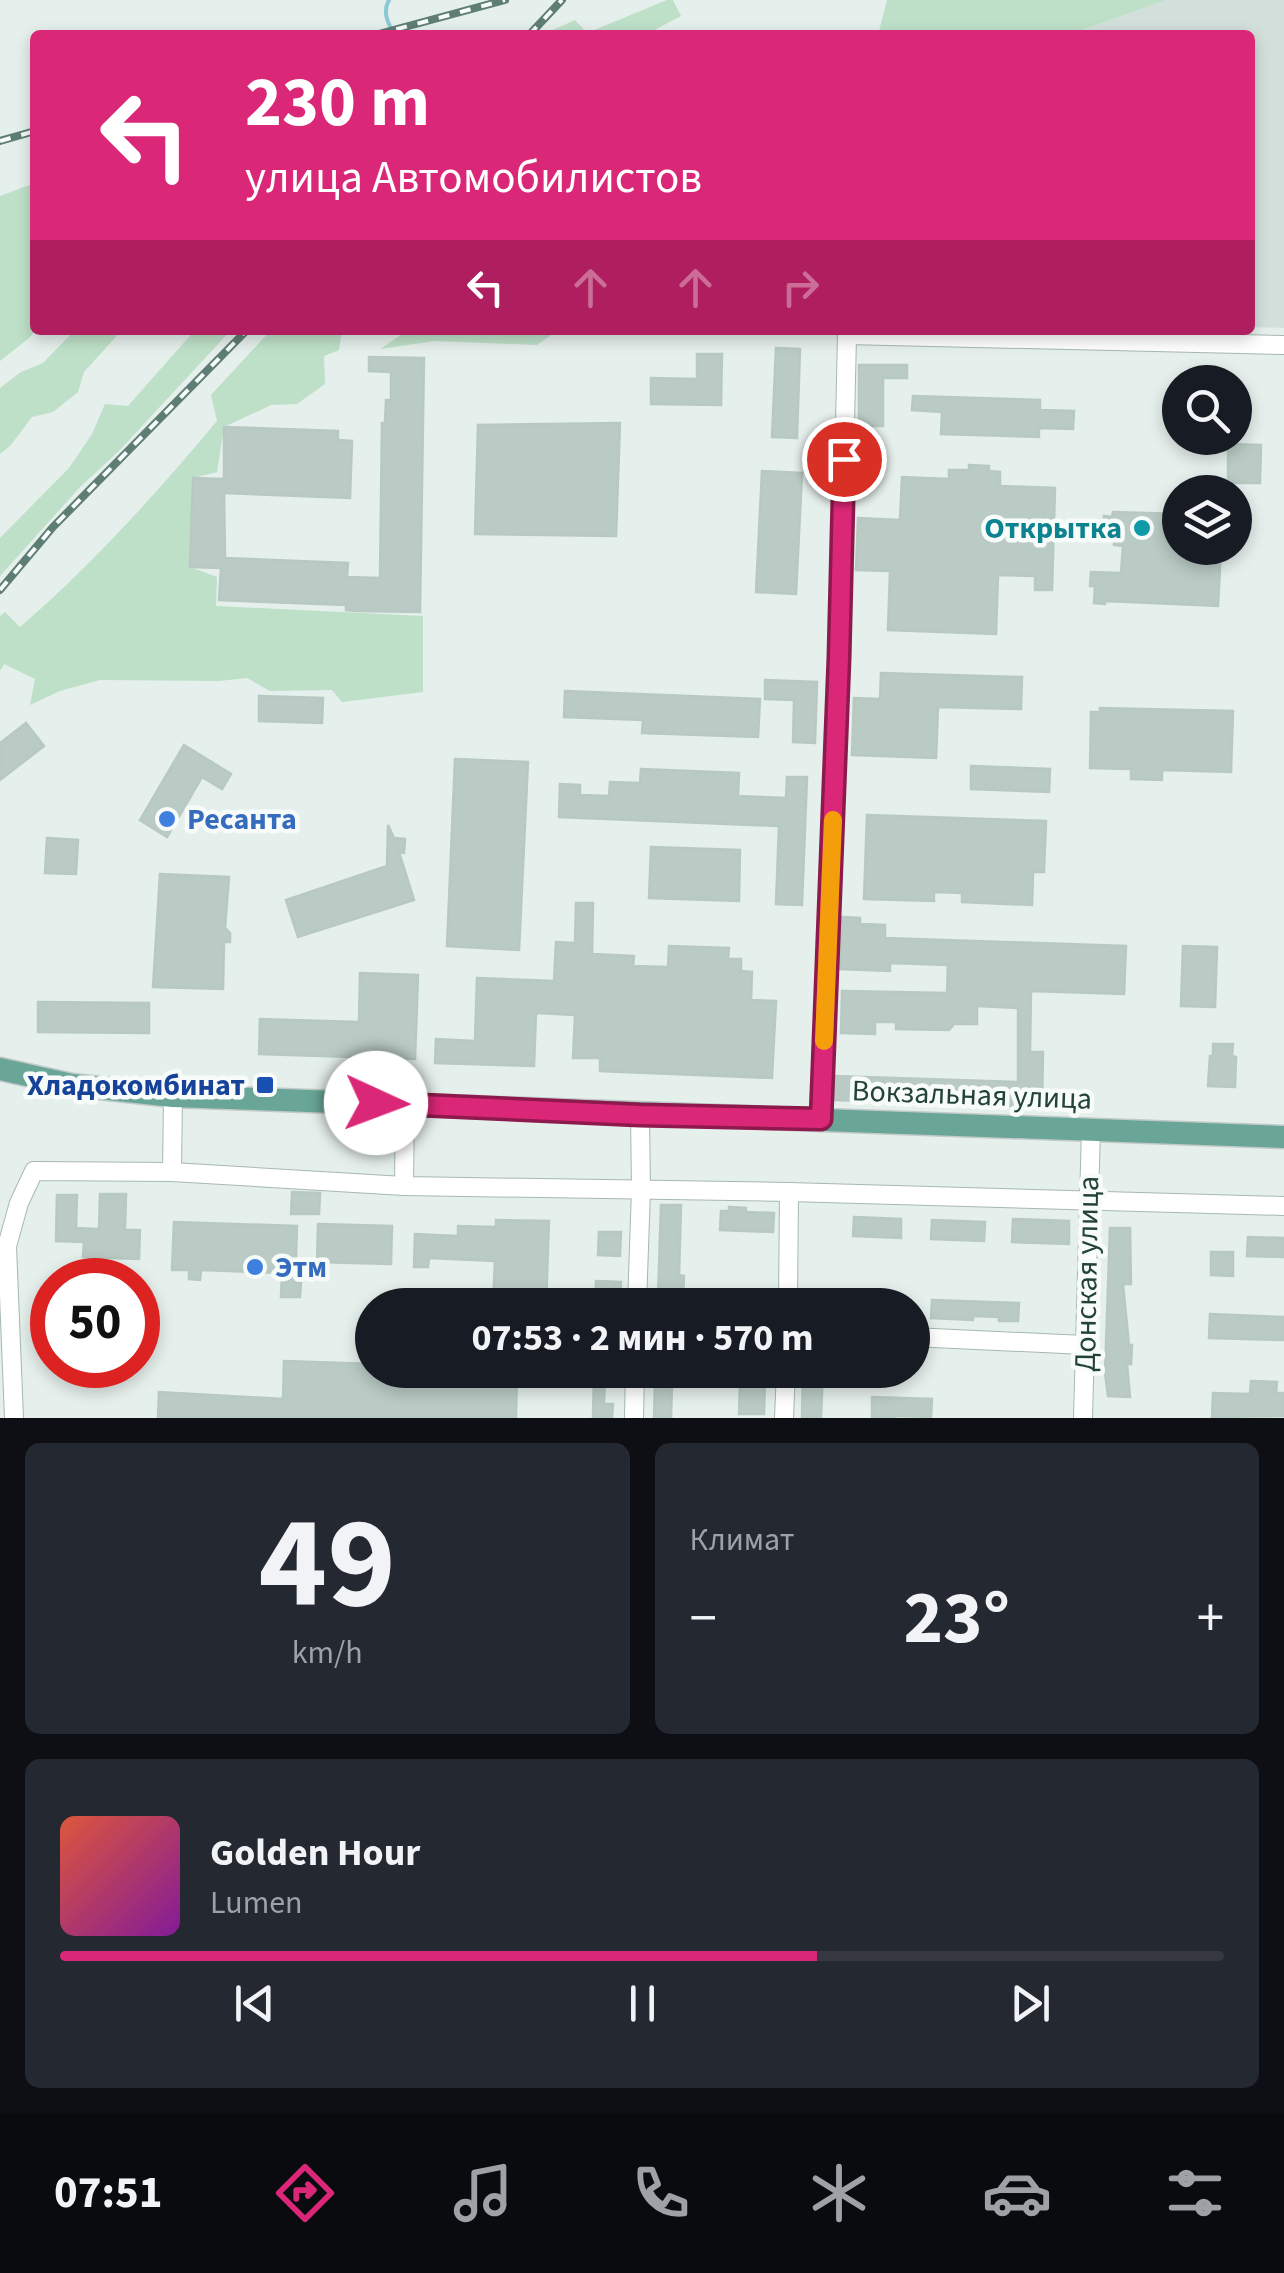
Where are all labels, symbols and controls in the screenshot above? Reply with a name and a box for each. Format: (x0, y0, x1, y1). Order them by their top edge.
text: 230 m (245, 53, 430, 153)
icon: left (80, 70, 210, 200)
text: улица Автомобилистов (245, 146, 702, 210)
icon: left (458, 260, 513, 315)
icon: ahead (563, 260, 618, 315)
icon: ahead (668, 260, 723, 315)
icon: right (773, 260, 828, 315)
map controls (1162, 365, 1252, 565)
button: search (1162, 365, 1252, 455)
pin (802, 417, 887, 502)
icon: arrive (817, 432, 872, 487)
button: layers (1162, 475, 1252, 565)
place label: Открытка (984, 507, 1122, 550)
marker: Открытка (1131, 517, 1153, 539)
place label: Ресанта (187, 798, 297, 841)
marker: Ресанта (156, 808, 178, 830)
position arrow (324, 1051, 428, 1155)
place label: Хладокомбинат (27, 1064, 245, 1107)
street label: Вокзальная улица (851, 1069, 1093, 1121)
marker: Хладокомбинат (254, 1074, 276, 1096)
street label: Донская улица (1064, 1176, 1110, 1372)
place label: Этм (275, 1246, 327, 1289)
marker: Этм (244, 1256, 266, 1278)
speed limit sign: 50 (30, 1258, 160, 1388)
text: 07:53 · 2 мин · 570 m (471, 1311, 814, 1365)
text: 49 (259, 1472, 396, 1657)
text: Климат (690, 1517, 794, 1563)
text: 23° (903, 1565, 1010, 1672)
text: − (690, 1580, 717, 1658)
text: + (1197, 1580, 1224, 1658)
text: km/h (292, 1630, 363, 1676)
text: Golden Hour (210, 1826, 420, 1880)
text: Lumen (210, 1880, 303, 1926)
icon: previous (227, 1976, 282, 2031)
icon: pause (615, 1976, 670, 2031)
icon: next (1003, 1976, 1058, 2031)
icon: directions (270, 2158, 340, 2228)
icon: music (448, 2158, 518, 2228)
icon: phone (626, 2158, 696, 2228)
icon: climate (804, 2158, 874, 2228)
icon: car (982, 2158, 1052, 2228)
icon: filters (1160, 2158, 1230, 2228)
text: 07:51 (54, 2161, 163, 2225)

